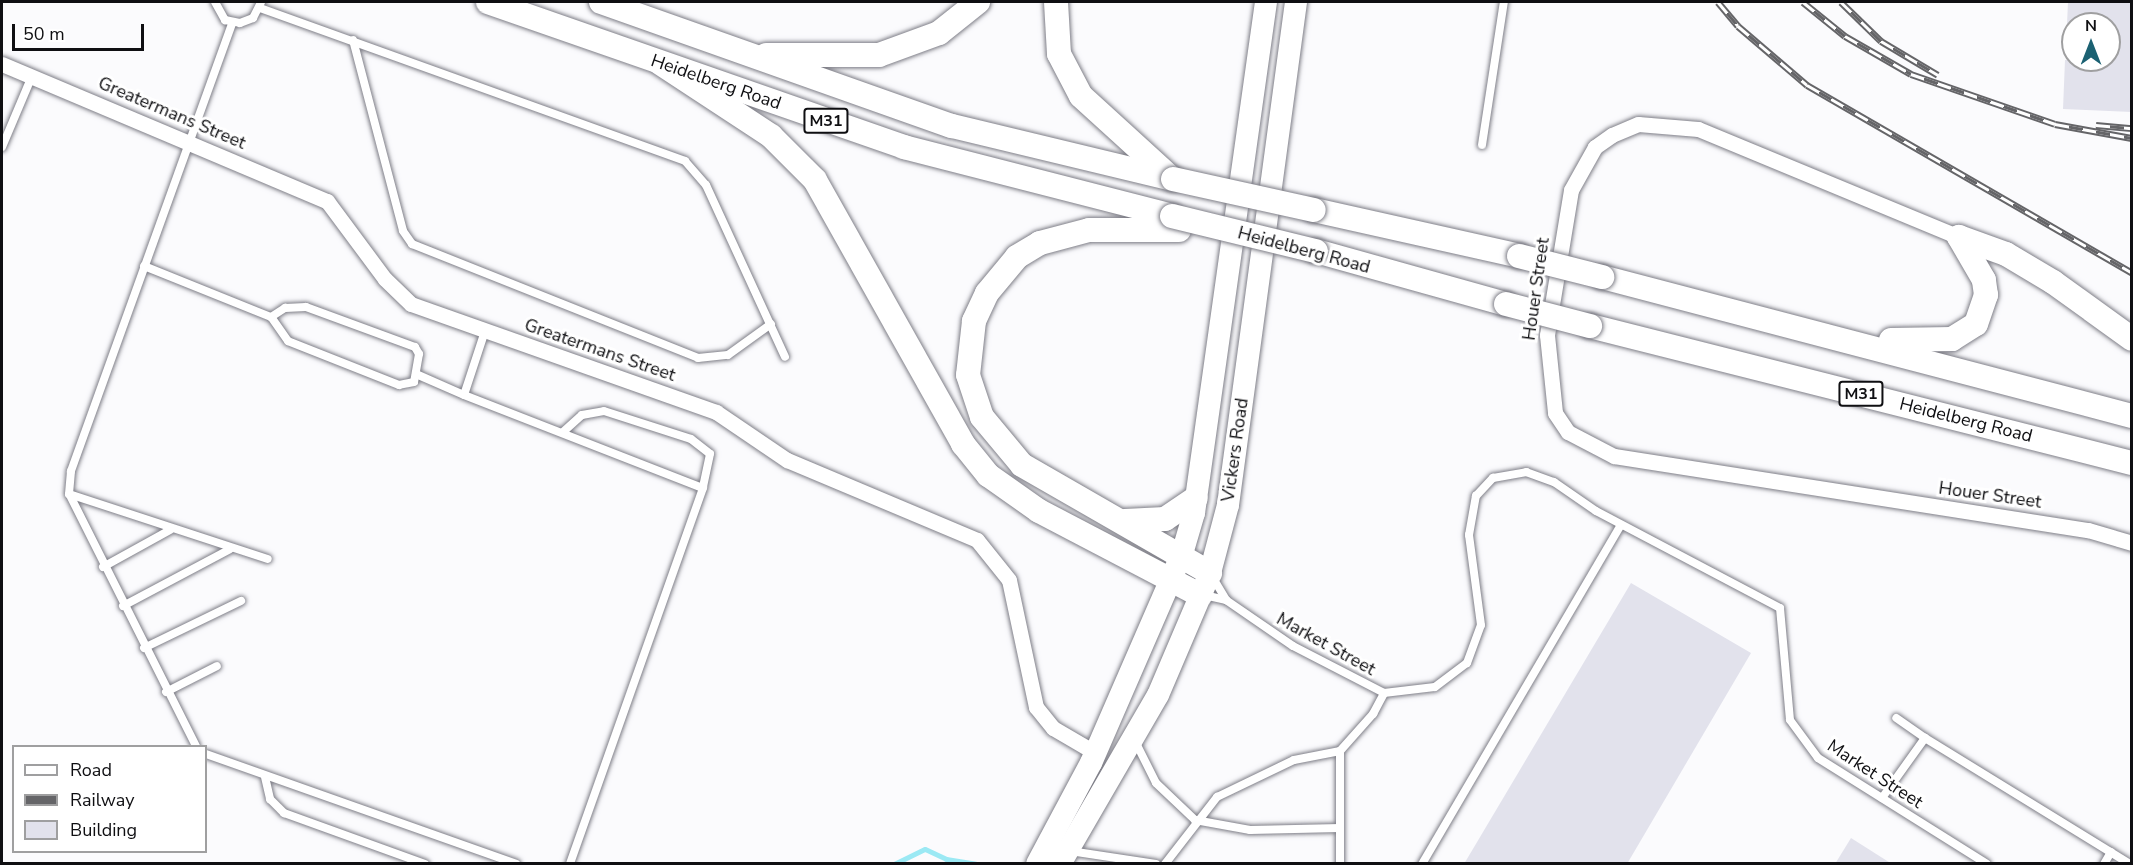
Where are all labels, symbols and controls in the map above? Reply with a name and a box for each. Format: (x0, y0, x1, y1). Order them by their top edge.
scale bar (15, 12, 147, 50)
north arrow (2061, 12, 2121, 72)
text: N (2085, 15, 2097, 37)
text: 50 m (23, 22, 65, 46)
street label: Heidelberg Road (648, 50, 784, 114)
street label: Greatermans Street (95, 72, 249, 154)
road number: M31 (802, 108, 850, 134)
street label: Heidelberg Road (1235, 222, 1373, 278)
street label: Houer Street (1518, 236, 1554, 342)
street label: Greatermans Street (522, 314, 678, 386)
road number: M31 (1837, 381, 1885, 407)
street label: Heidelberg Road (1897, 393, 2035, 447)
street label: Vickers Road (1217, 397, 1253, 503)
street label: Houer Street (1937, 477, 2043, 513)
street label: Market Street (1273, 608, 1379, 680)
street label: Market Street (1823, 735, 1927, 813)
legend (12, 745, 207, 853)
text: Road (70, 758, 112, 782)
text: Railway (70, 788, 135, 812)
text: Building (70, 818, 137, 842)

